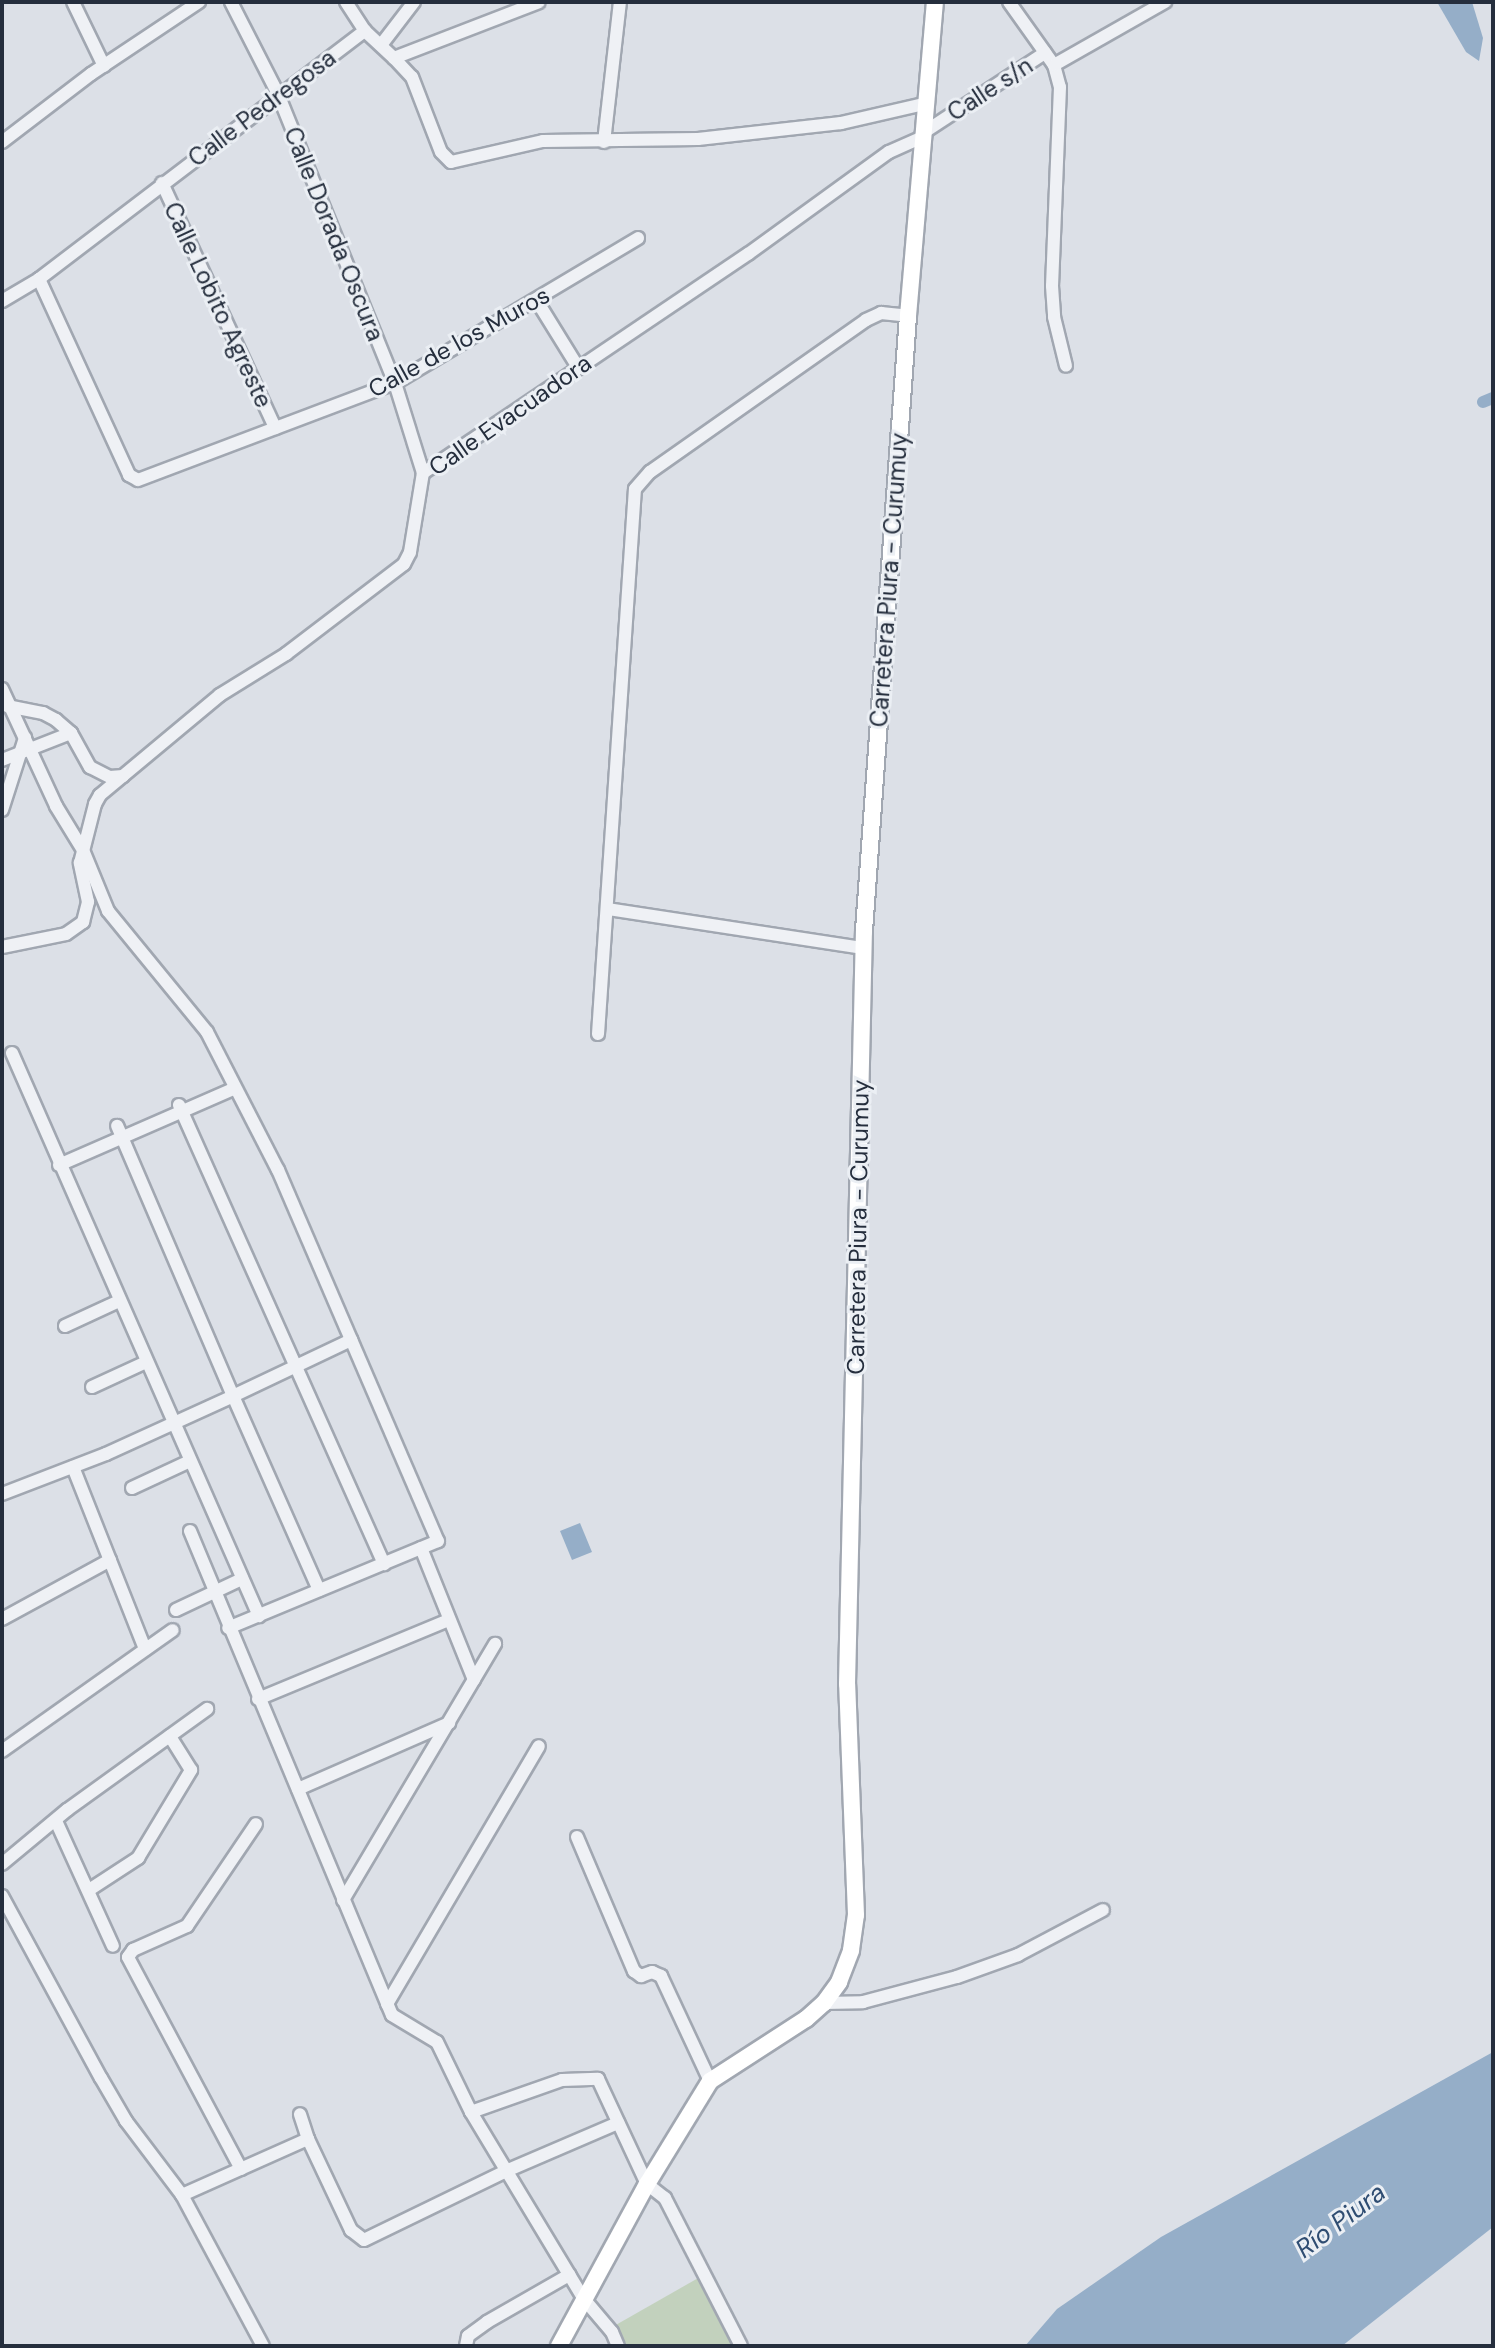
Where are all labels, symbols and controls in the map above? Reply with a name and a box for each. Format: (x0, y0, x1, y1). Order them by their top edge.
street label: Calle Pedregosa (183, 43, 341, 173)
street label: Calle s/n (942, 51, 1038, 127)
street label: Calle Dorada Oscura (278, 123, 390, 345)
street label: Calle Lobito Agreste (158, 198, 278, 412)
street label: Calle de los Muros (363, 280, 555, 404)
street label: Calle Evacuadora (423, 348, 597, 482)
street label: Carretera Piura - Curumuy (864, 432, 914, 728)
street label: Carretera Piura - Curumuy (841, 1079, 875, 1375)
water label: Río Piura (1290, 2177, 1392, 2265)

